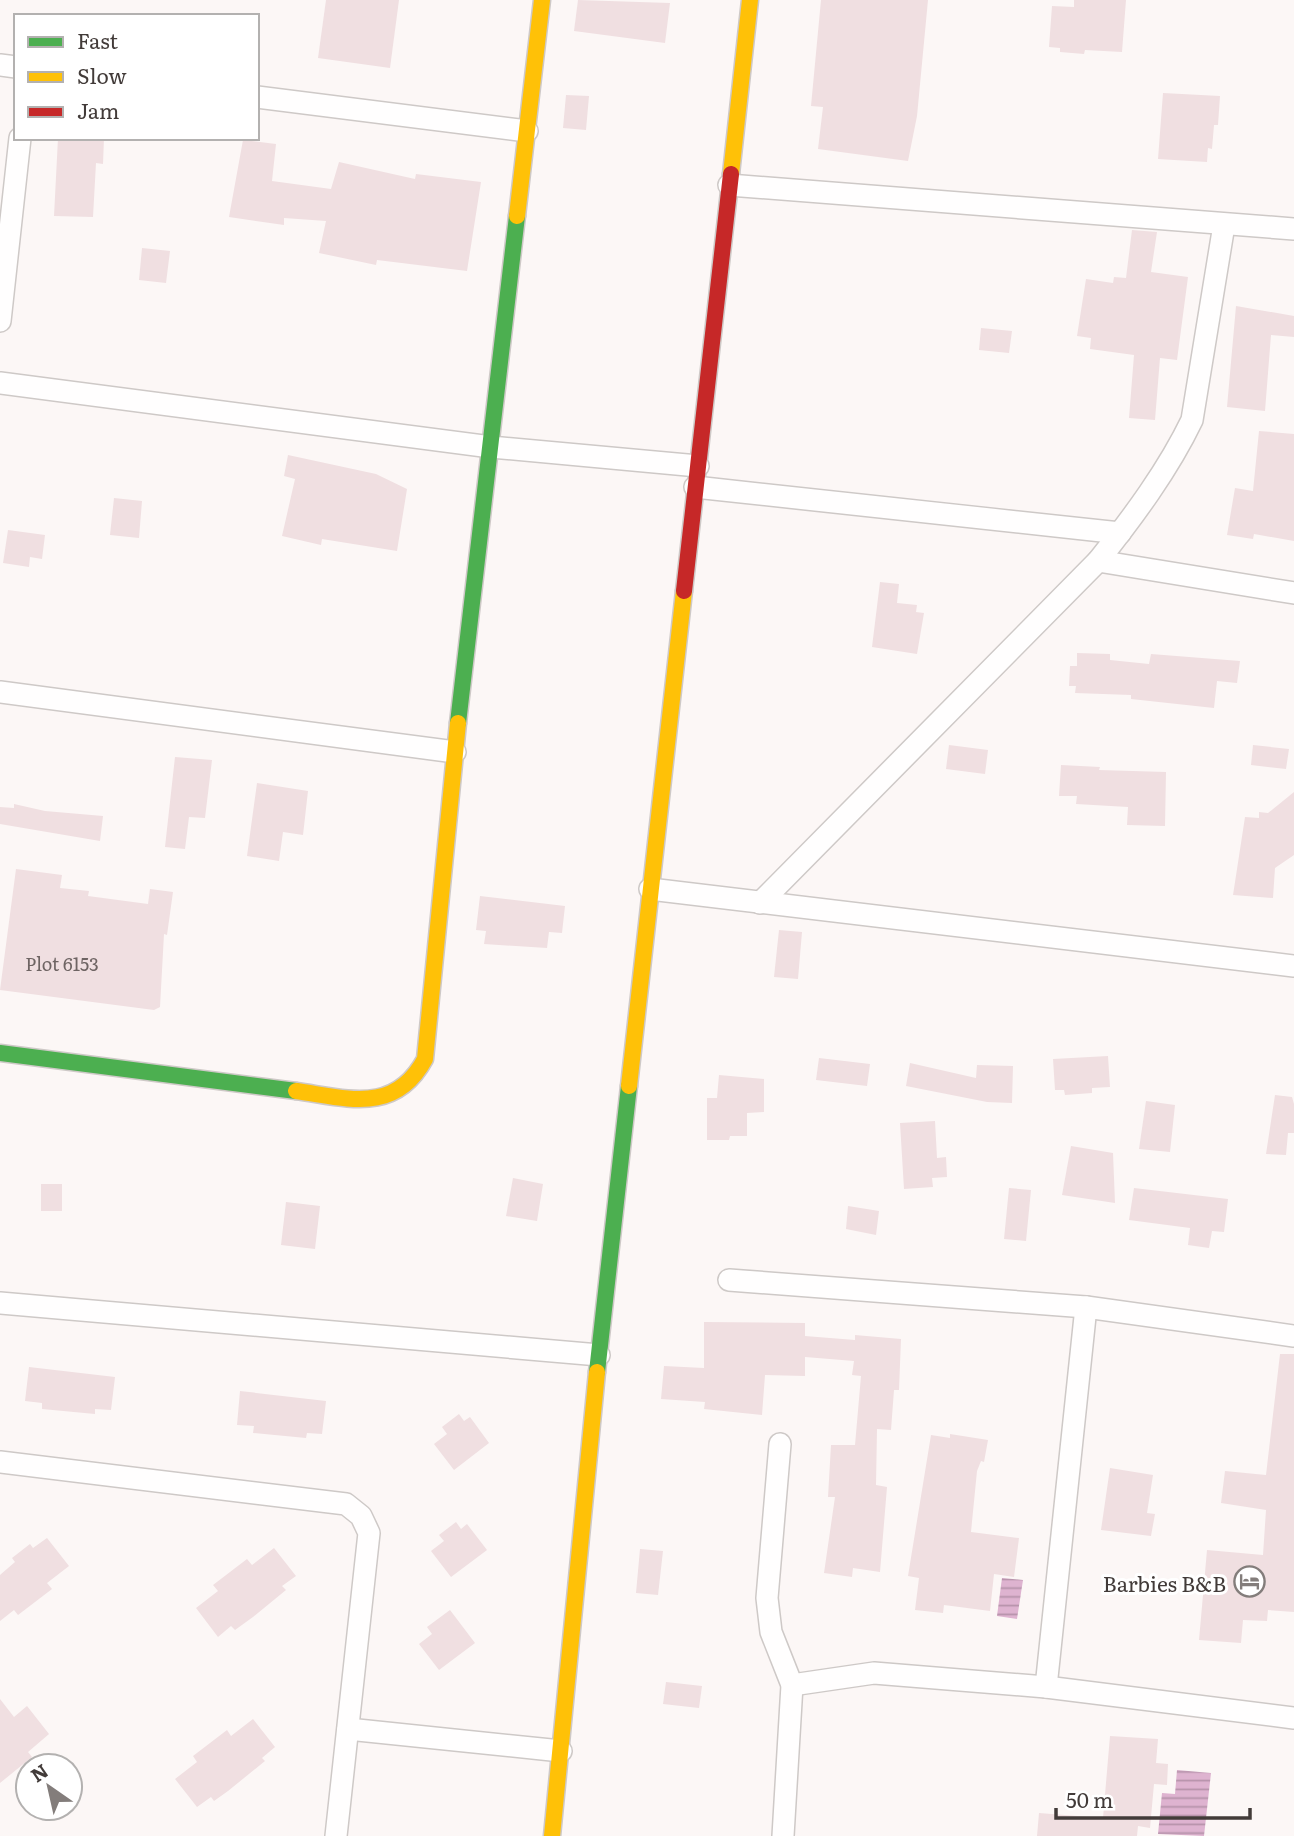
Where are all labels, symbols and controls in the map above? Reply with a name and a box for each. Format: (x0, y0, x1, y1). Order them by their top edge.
legend (14, 14, 259, 140)
text: Fast (77, 24, 118, 55)
text: Slow (77, 59, 127, 90)
text: Jam (77, 94, 119, 125)
house number: Plot 6153 (25, 950, 99, 977)
hotel icon: Barbies B&B (1232, 1565, 1266, 1599)
place label: Barbies B&B (1103, 1567, 1226, 1598)
north arrow (14, 1752, 84, 1822)
text: N (24, 1756, 53, 1788)
scale bar (1056, 1776, 1250, 1820)
text: 50 m (1066, 1783, 1113, 1814)

